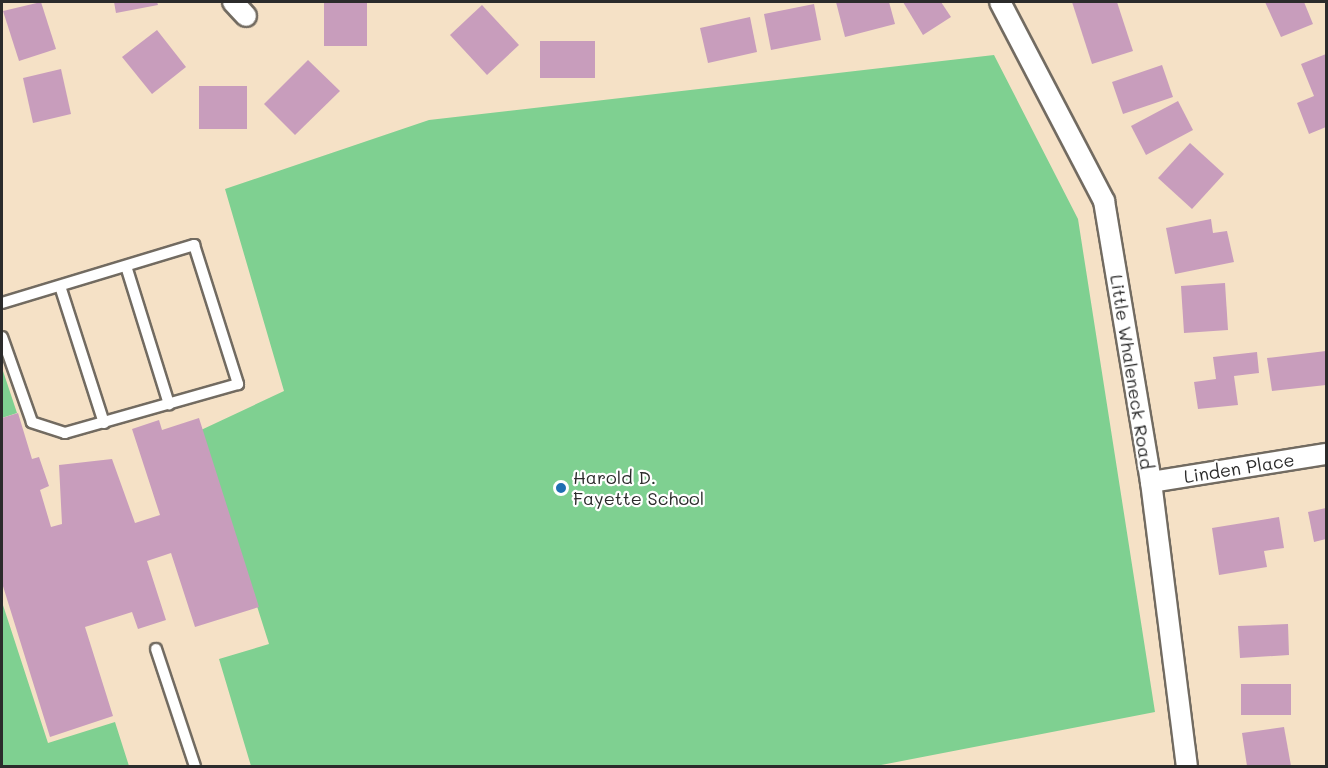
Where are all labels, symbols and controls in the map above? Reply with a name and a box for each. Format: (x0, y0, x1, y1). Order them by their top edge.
street label: Little Whaleneck Road (1106, 273, 1158, 471)
street label: Linden Place (1182, 449, 1296, 487)
place label: Harold D. Fayette School (573, 467, 704, 510)
marker: Harold D. Fayette School (554, 481, 568, 495)

